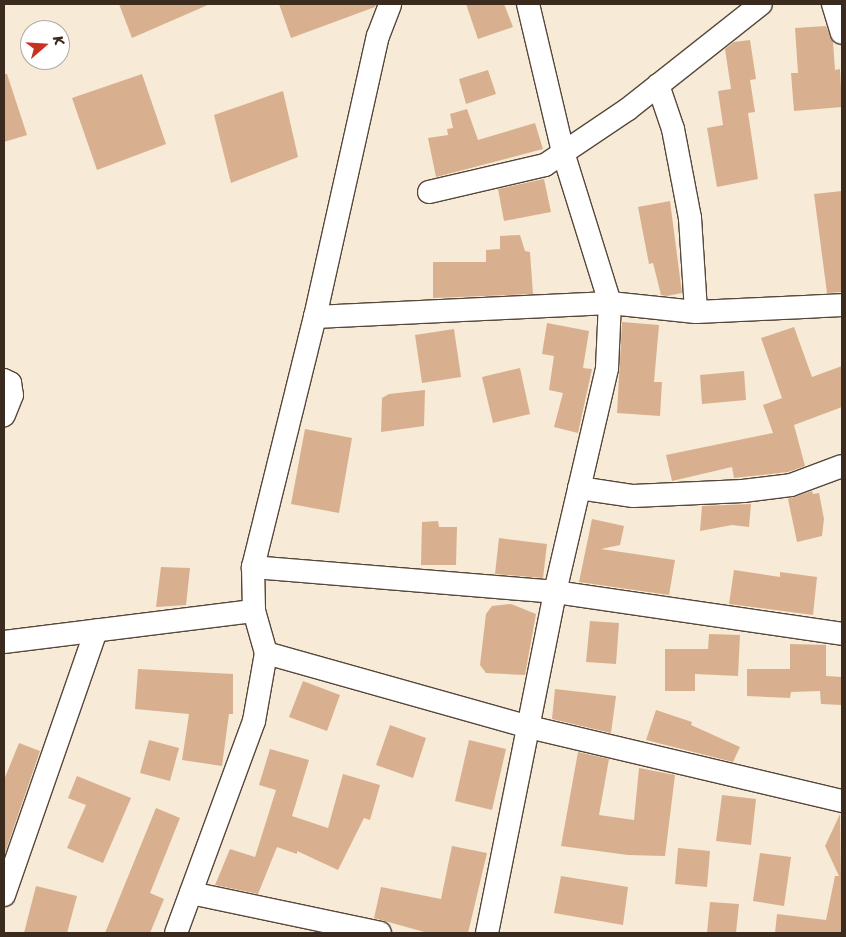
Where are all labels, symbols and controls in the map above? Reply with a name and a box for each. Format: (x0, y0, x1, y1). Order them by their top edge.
north arrow (20, 20, 70, 70)
text: K (46, 32, 72, 48)

